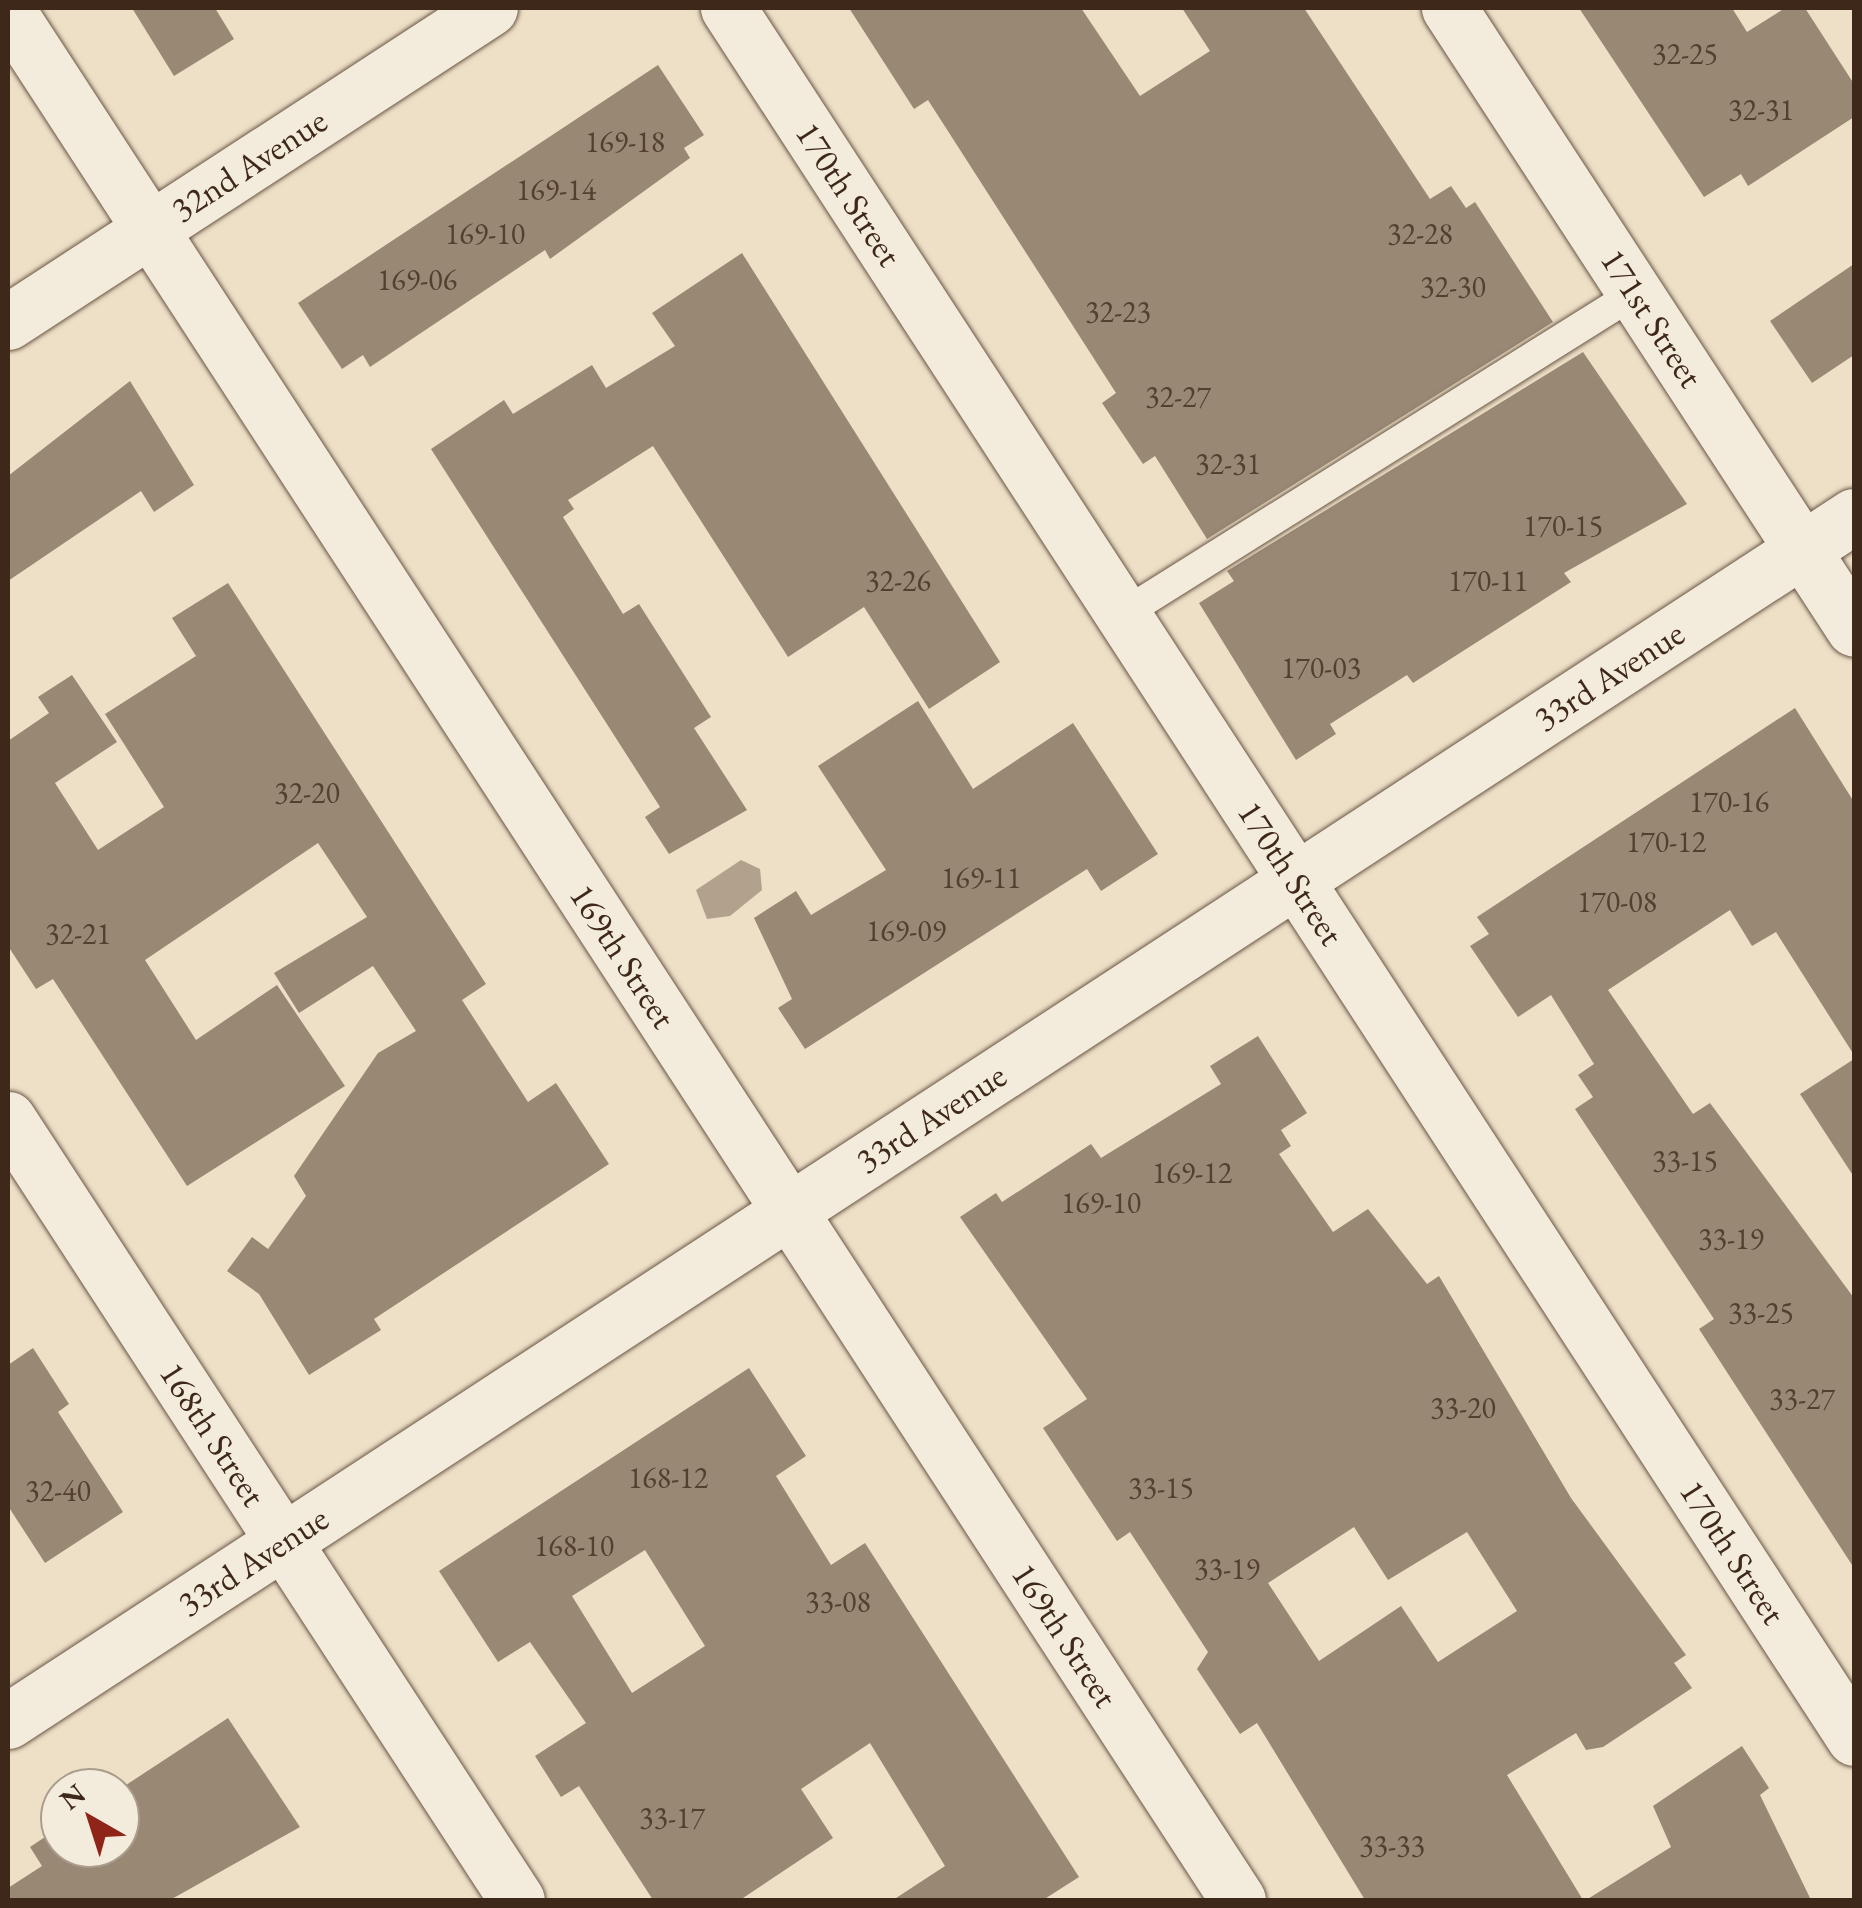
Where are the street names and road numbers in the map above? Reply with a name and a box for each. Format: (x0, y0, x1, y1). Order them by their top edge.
street label: 32nd Avenue (163, 99, 335, 231)
street label: 170th Street (787, 114, 911, 274)
street label: 171st Street (1592, 241, 1712, 395)
street label: 33rd Avenue (1526, 612, 1692, 740)
street label: 170th Street (1229, 793, 1353, 953)
street label: 169th Street (561, 876, 685, 1036)
street label: 33rd Avenue (848, 1054, 1014, 1182)
street label: 168th Street (151, 1354, 275, 1514)
street label: 170th Street (1671, 1472, 1795, 1632)
street label: 33rd Avenue (170, 1497, 336, 1625)
street label: 169th Street (1003, 1555, 1127, 1715)

